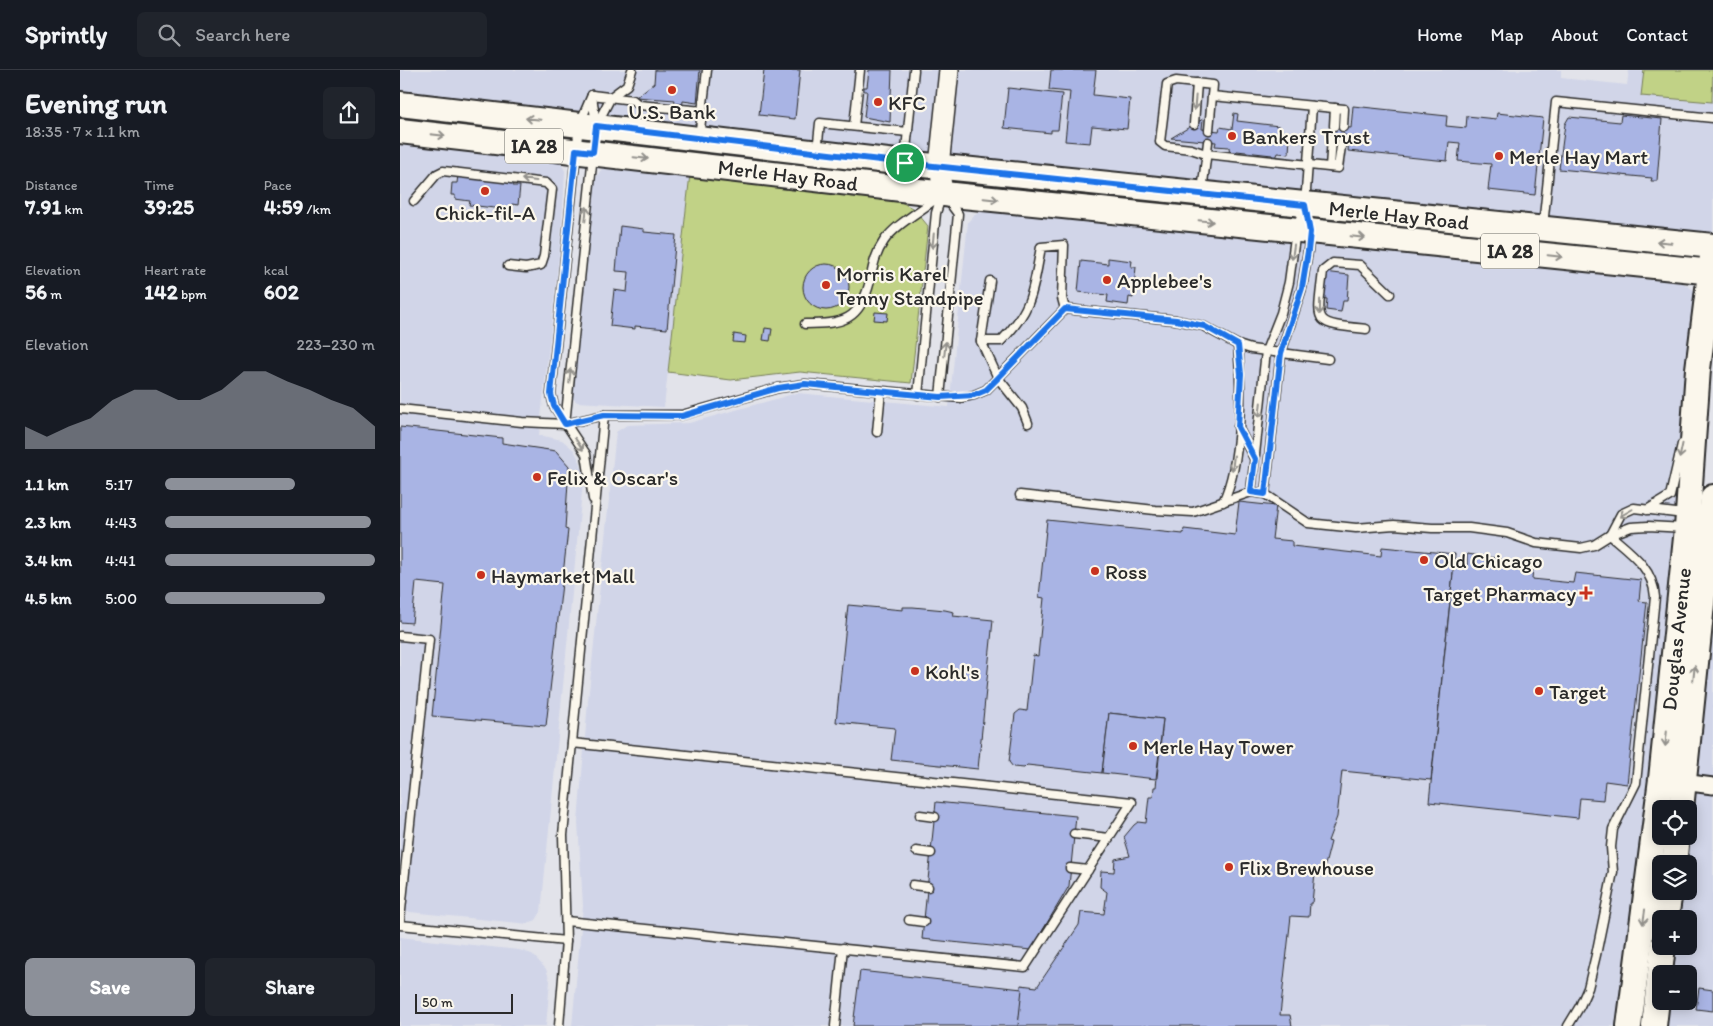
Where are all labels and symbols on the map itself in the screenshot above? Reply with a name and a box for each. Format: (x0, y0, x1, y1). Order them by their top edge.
marker: U.S. Bank (666, 84, 678, 96)
place label: KFC (888, 90, 926, 115)
one-way arrow (1191, 95, 1200, 111)
marker: KFC (872, 96, 884, 108)
place label: U.S. Bank (628, 99, 716, 124)
one-way arrow (525, 114, 541, 124)
place label: Bankers Trust (1242, 124, 1370, 149)
road number: IA 28 (505, 128, 563, 164)
one-way arrow (430, 130, 446, 140)
marker: Bankers Trust (1226, 130, 1238, 142)
pin (884, 142, 926, 184)
place label: Merle Hay Mart (1509, 144, 1648, 169)
marker: Merle Hay Mart (1493, 150, 1505, 162)
one-way arrow (633, 153, 649, 163)
street label: Merle Hay Road (716, 154, 860, 196)
one-way arrow (521, 175, 537, 185)
marker: Chick-fil-A (479, 185, 491, 197)
one-way arrow (983, 194, 999, 203)
street label: Merle Hay Road (1327, 195, 1471, 235)
place label: Chick-fil-A (435, 200, 536, 225)
one-way arrow (582, 206, 591, 222)
one-way arrow (1198, 216, 1214, 226)
one-way arrow (928, 232, 938, 248)
one-way arrow (1350, 232, 1366, 241)
road number: IA 28 (1481, 234, 1539, 268)
one-way arrow (1657, 237, 1673, 247)
one-way arrow (1288, 244, 1298, 260)
one-way arrow (1546, 251, 1562, 261)
place label: Morris Karel Tenny Standpipe (836, 261, 984, 310)
place label: Applebee's (1117, 268, 1212, 293)
marker: Applebee's (1101, 274, 1113, 286)
marker: Morris Karel Tenny Standpipe (820, 279, 832, 291)
one-way arrow (1315, 298, 1325, 314)
one-way arrow (940, 341, 950, 357)
one-way arrow (565, 368, 575, 384)
one-way arrow (1255, 402, 1265, 418)
one-way arrow (574, 437, 584, 451)
one-way arrow (1676, 442, 1685, 458)
one-way arrow (1228, 455, 1238, 471)
place label: Felix & Oscar's (547, 465, 678, 490)
marker: Felix & Oscar's (531, 471, 543, 483)
one-way arrow (1619, 508, 1634, 518)
place label: Old Chicago (1434, 548, 1543, 573)
marker: Old Chicago (1418, 554, 1430, 566)
place label: Ross (1105, 559, 1147, 584)
place label: Haymarket Mall (491, 563, 635, 588)
marker: Ross (1089, 565, 1101, 577)
street label: Douglas Avenue (1656, 566, 1696, 712)
marker: Haymarket Mall (475, 569, 487, 581)
place label: Target Pharmacy (1423, 581, 1576, 606)
marker: Target Pharmacy (1580, 587, 1592, 599)
place label: Kohl's (925, 659, 980, 684)
marker: Kohl's (909, 665, 921, 677)
one-way arrow (1690, 666, 1699, 682)
place label: Target (1549, 679, 1607, 704)
marker: Target (1533, 685, 1545, 697)
one-way arrow (1661, 730, 1670, 746)
place label: Merle Hay Tower (1143, 734, 1293, 759)
marker: Merle Hay Tower (1127, 740, 1139, 752)
place label: Flix Brewhouse (1239, 855, 1374, 880)
marker: Flix Brewhouse (1223, 861, 1235, 873)
one-way arrow (1639, 909, 1649, 925)
scale bar (415, 991, 512, 1014)

